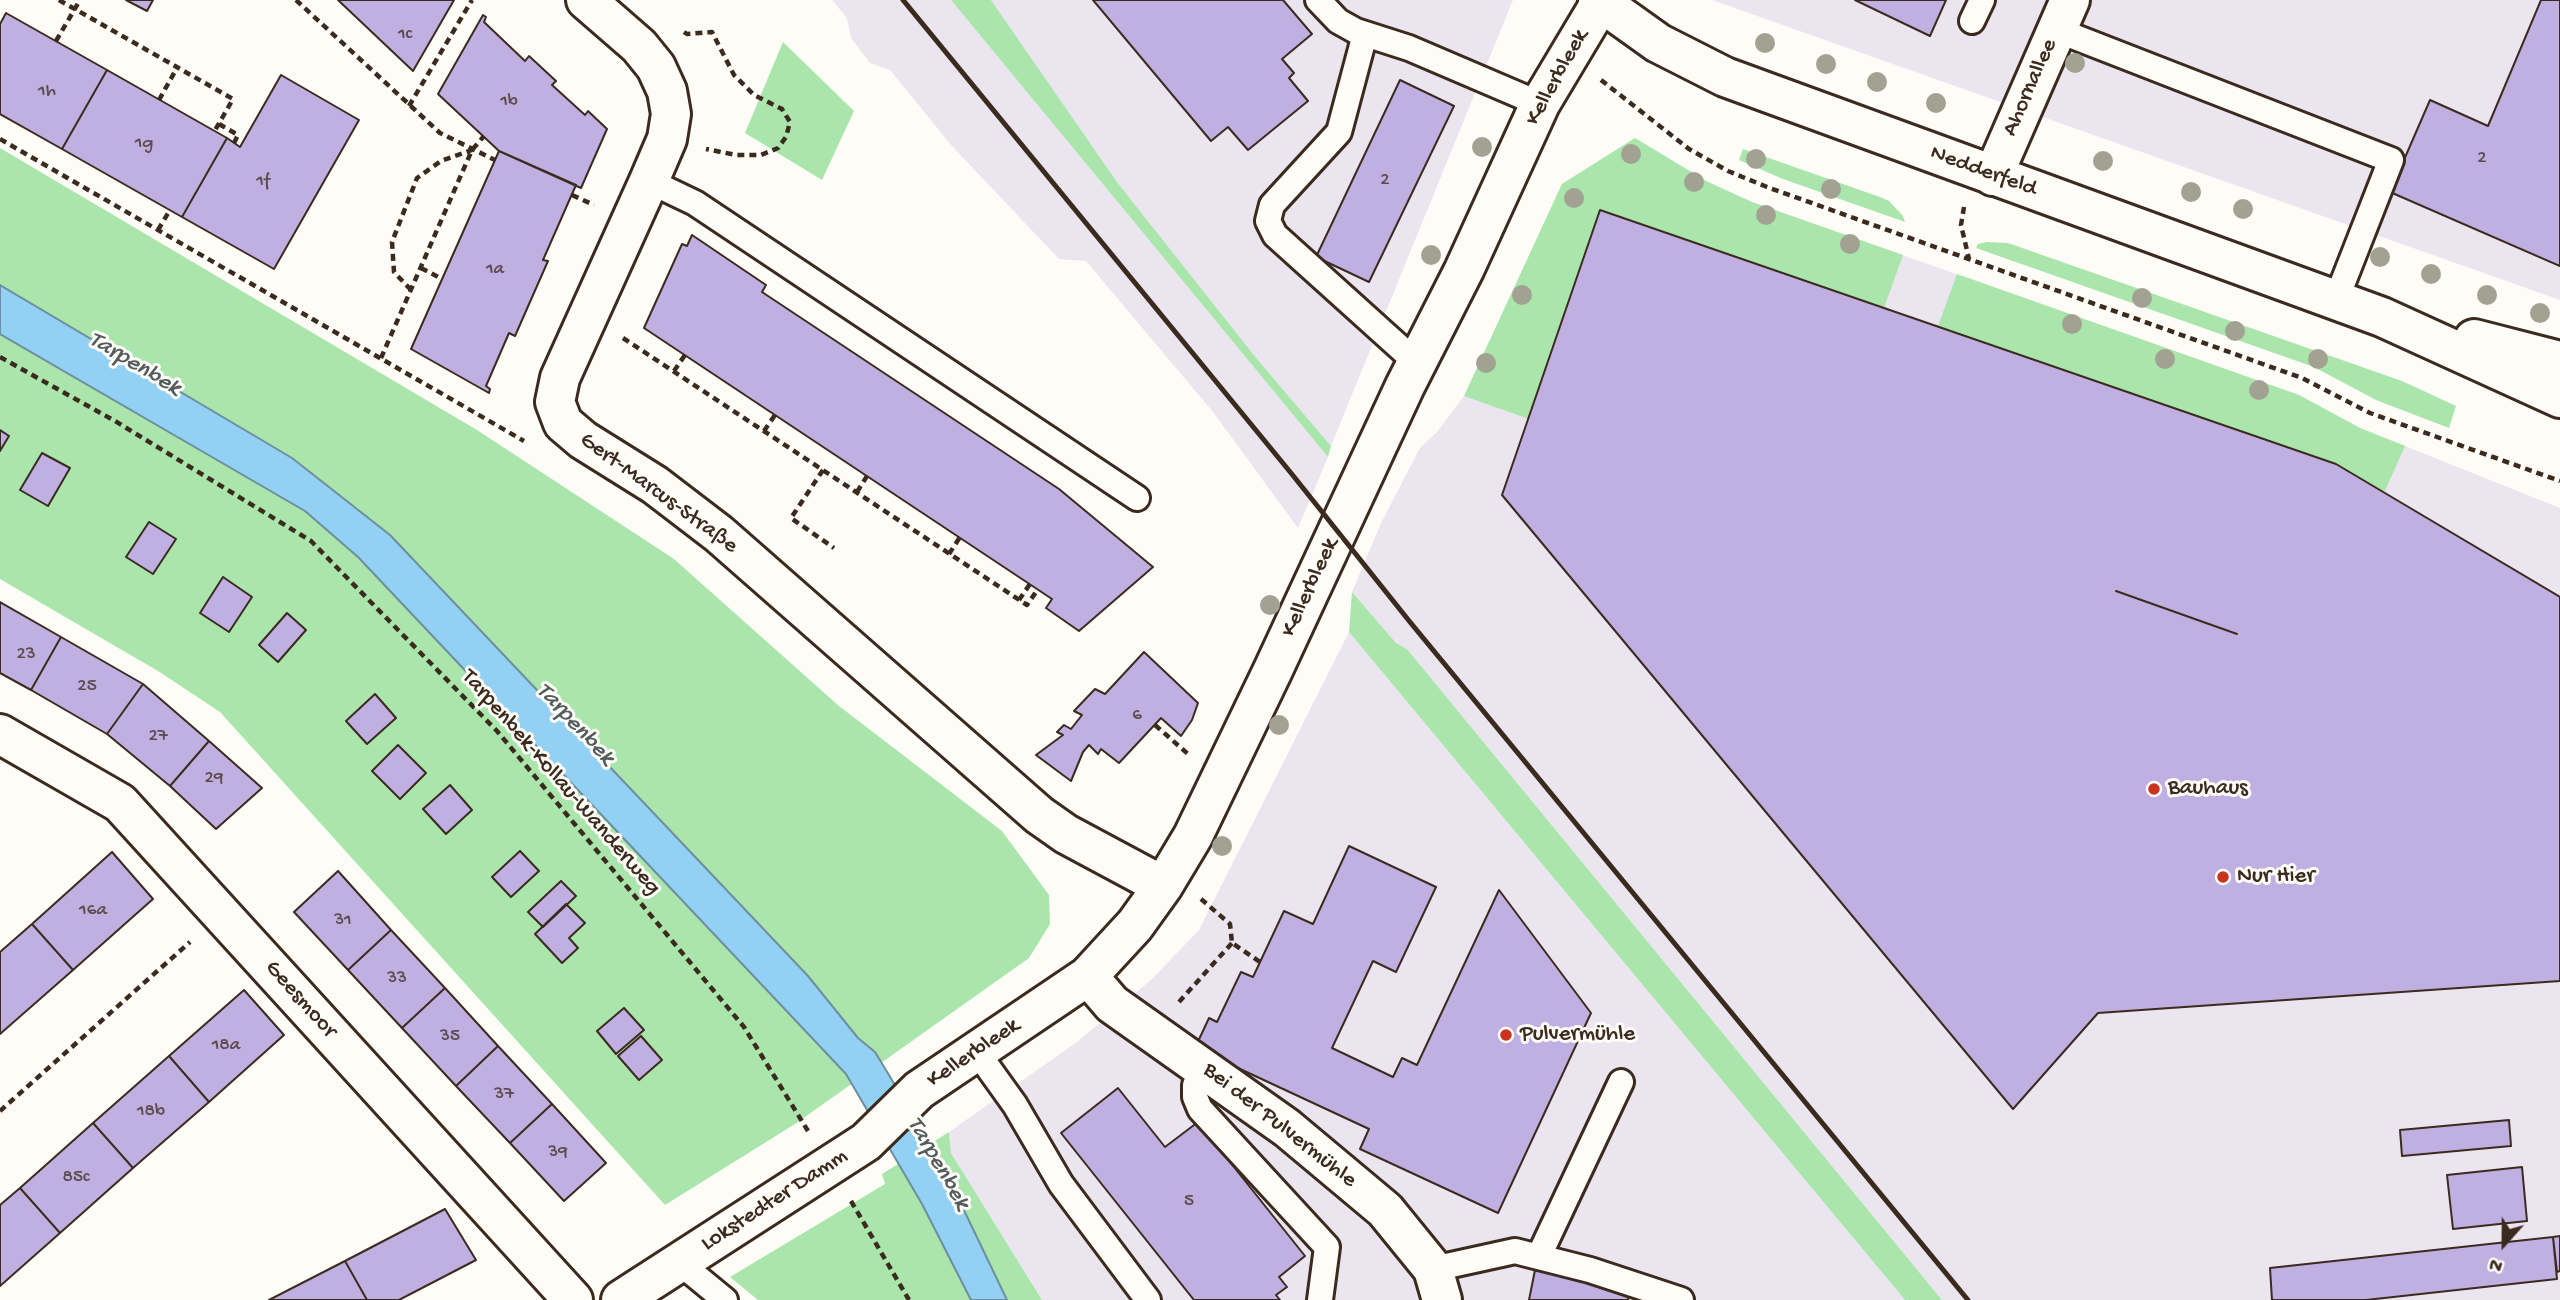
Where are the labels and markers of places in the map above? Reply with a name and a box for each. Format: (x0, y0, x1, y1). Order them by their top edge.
place label: Bauhaus (2168, 775, 2248, 803)
marker: Bauhaus (2146, 781, 2162, 797)
place label: Nur Hier (2237, 863, 2315, 891)
marker: Nur Hier (2215, 869, 2231, 885)
place label: Pulvermühle (1520, 1021, 1635, 1049)
marker: Pulvermühle (1498, 1027, 1514, 1043)

